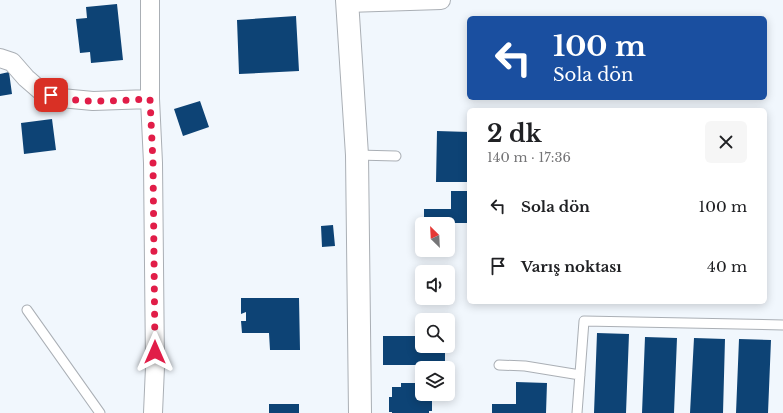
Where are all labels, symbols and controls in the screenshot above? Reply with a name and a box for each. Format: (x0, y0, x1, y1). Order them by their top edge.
text: 100 m (553, 29, 646, 64)
icon: left (487, 32, 539, 84)
text: Sola dön (553, 64, 634, 86)
pin (34, 78, 68, 112)
icon: arrive (40, 84, 62, 106)
text: 2 dk (487, 119, 542, 148)
button: close (705, 121, 747, 163)
text: 140 m · 17:36 (487, 149, 571, 166)
icon: left (487, 195, 509, 217)
text: Sola dön (521, 197, 590, 216)
text: 100 m (698, 197, 747, 216)
north arrow (415, 217, 455, 257)
map controls (415, 217, 455, 401)
icon: arrive (487, 255, 509, 277)
text: Varış noktası (521, 257, 622, 276)
text: 40 m (707, 257, 747, 276)
button: sound (415, 265, 455, 305)
button: search (415, 313, 455, 353)
position arrow (134, 331, 176, 373)
button: layers (415, 361, 455, 401)

